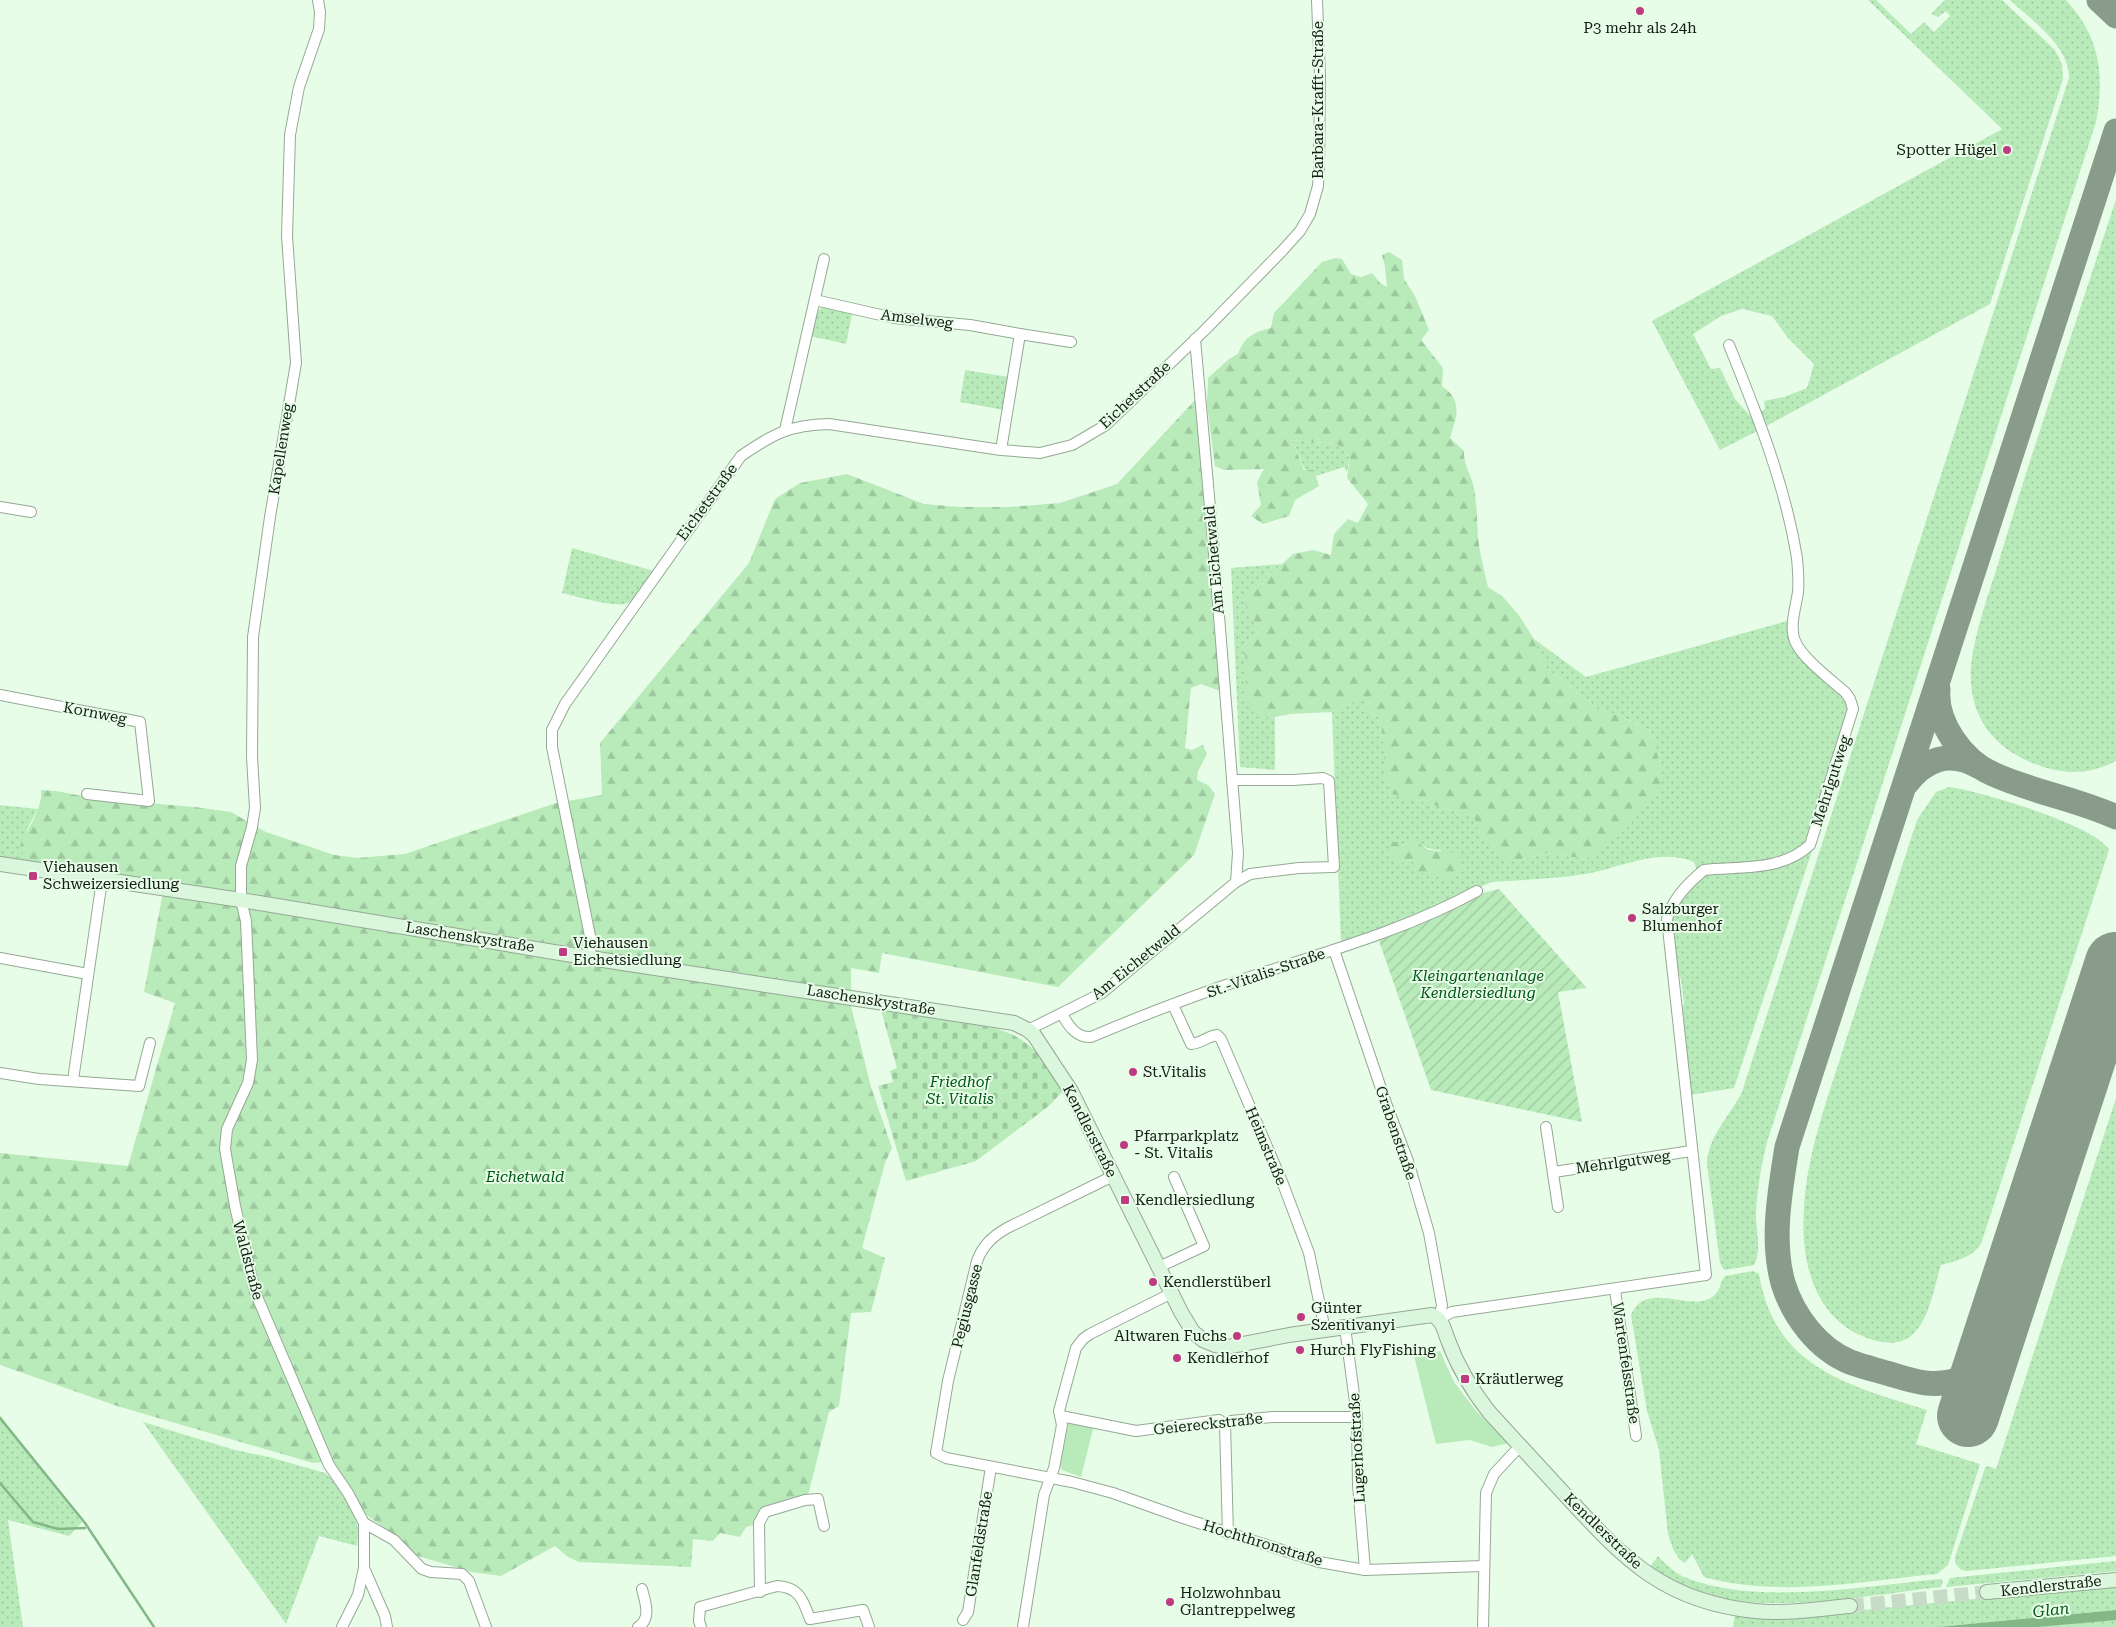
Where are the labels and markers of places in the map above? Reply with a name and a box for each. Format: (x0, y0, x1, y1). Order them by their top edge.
marker: P3 mehr als 24h (1634, 5, 1646, 17)
place label: P3 mehr als 24h (1583, 19, 1697, 37)
place label: Spotter Hügel (1897, 141, 1997, 159)
marker: Spotter Hügel (2001, 144, 2013, 156)
place label: Viehausen Schweizersiedlung (43, 858, 180, 893)
marker: Viehausen Schweizersiedlung (27, 870, 39, 882)
place label: Salzburger Blumenhof (1642, 900, 1723, 935)
marker: Salzburger Blumenhof (1626, 912, 1638, 924)
place label: Viehausen Eichetsiedlung (573, 934, 682, 969)
marker: Viehausen Eichetsiedlung (557, 946, 569, 958)
place label: St.Vitalis (1143, 1063, 1206, 1081)
marker: St.Vitalis (1127, 1066, 1139, 1078)
place label: Pfarrparkplatz - St. Vitalis (1134, 1127, 1238, 1162)
marker: Pfarrparkplatz - St. Vitalis (1118, 1139, 1130, 1151)
place label: Kendlersiedlung (1135, 1191, 1255, 1209)
marker: Kendlersiedlung (1119, 1194, 1131, 1206)
place label: Kendlerstüberl (1163, 1273, 1271, 1291)
marker: Kendlerstüberl (1147, 1276, 1159, 1288)
place label: Günter Szentivanyi (1311, 1299, 1396, 1334)
marker: Günter Szentivanyi (1295, 1311, 1307, 1323)
place label: Altwaren Fuchs (1114, 1327, 1227, 1345)
marker: Altwaren Fuchs (1231, 1330, 1243, 1342)
place label: Hurch FlyFishing (1310, 1341, 1436, 1359)
marker: Hurch FlyFishing (1294, 1344, 1306, 1356)
place label: Kendlerhof (1187, 1349, 1270, 1367)
marker: Kendlerhof (1171, 1352, 1183, 1364)
place label: Kräutlerweg (1475, 1370, 1564, 1388)
marker: Kräutlerweg (1459, 1373, 1471, 1385)
place label: Holzwohnbau Glantreppelweg (1180, 1584, 1295, 1619)
marker: Holzwohnbau Glantreppelweg (1164, 1596, 1176, 1608)

